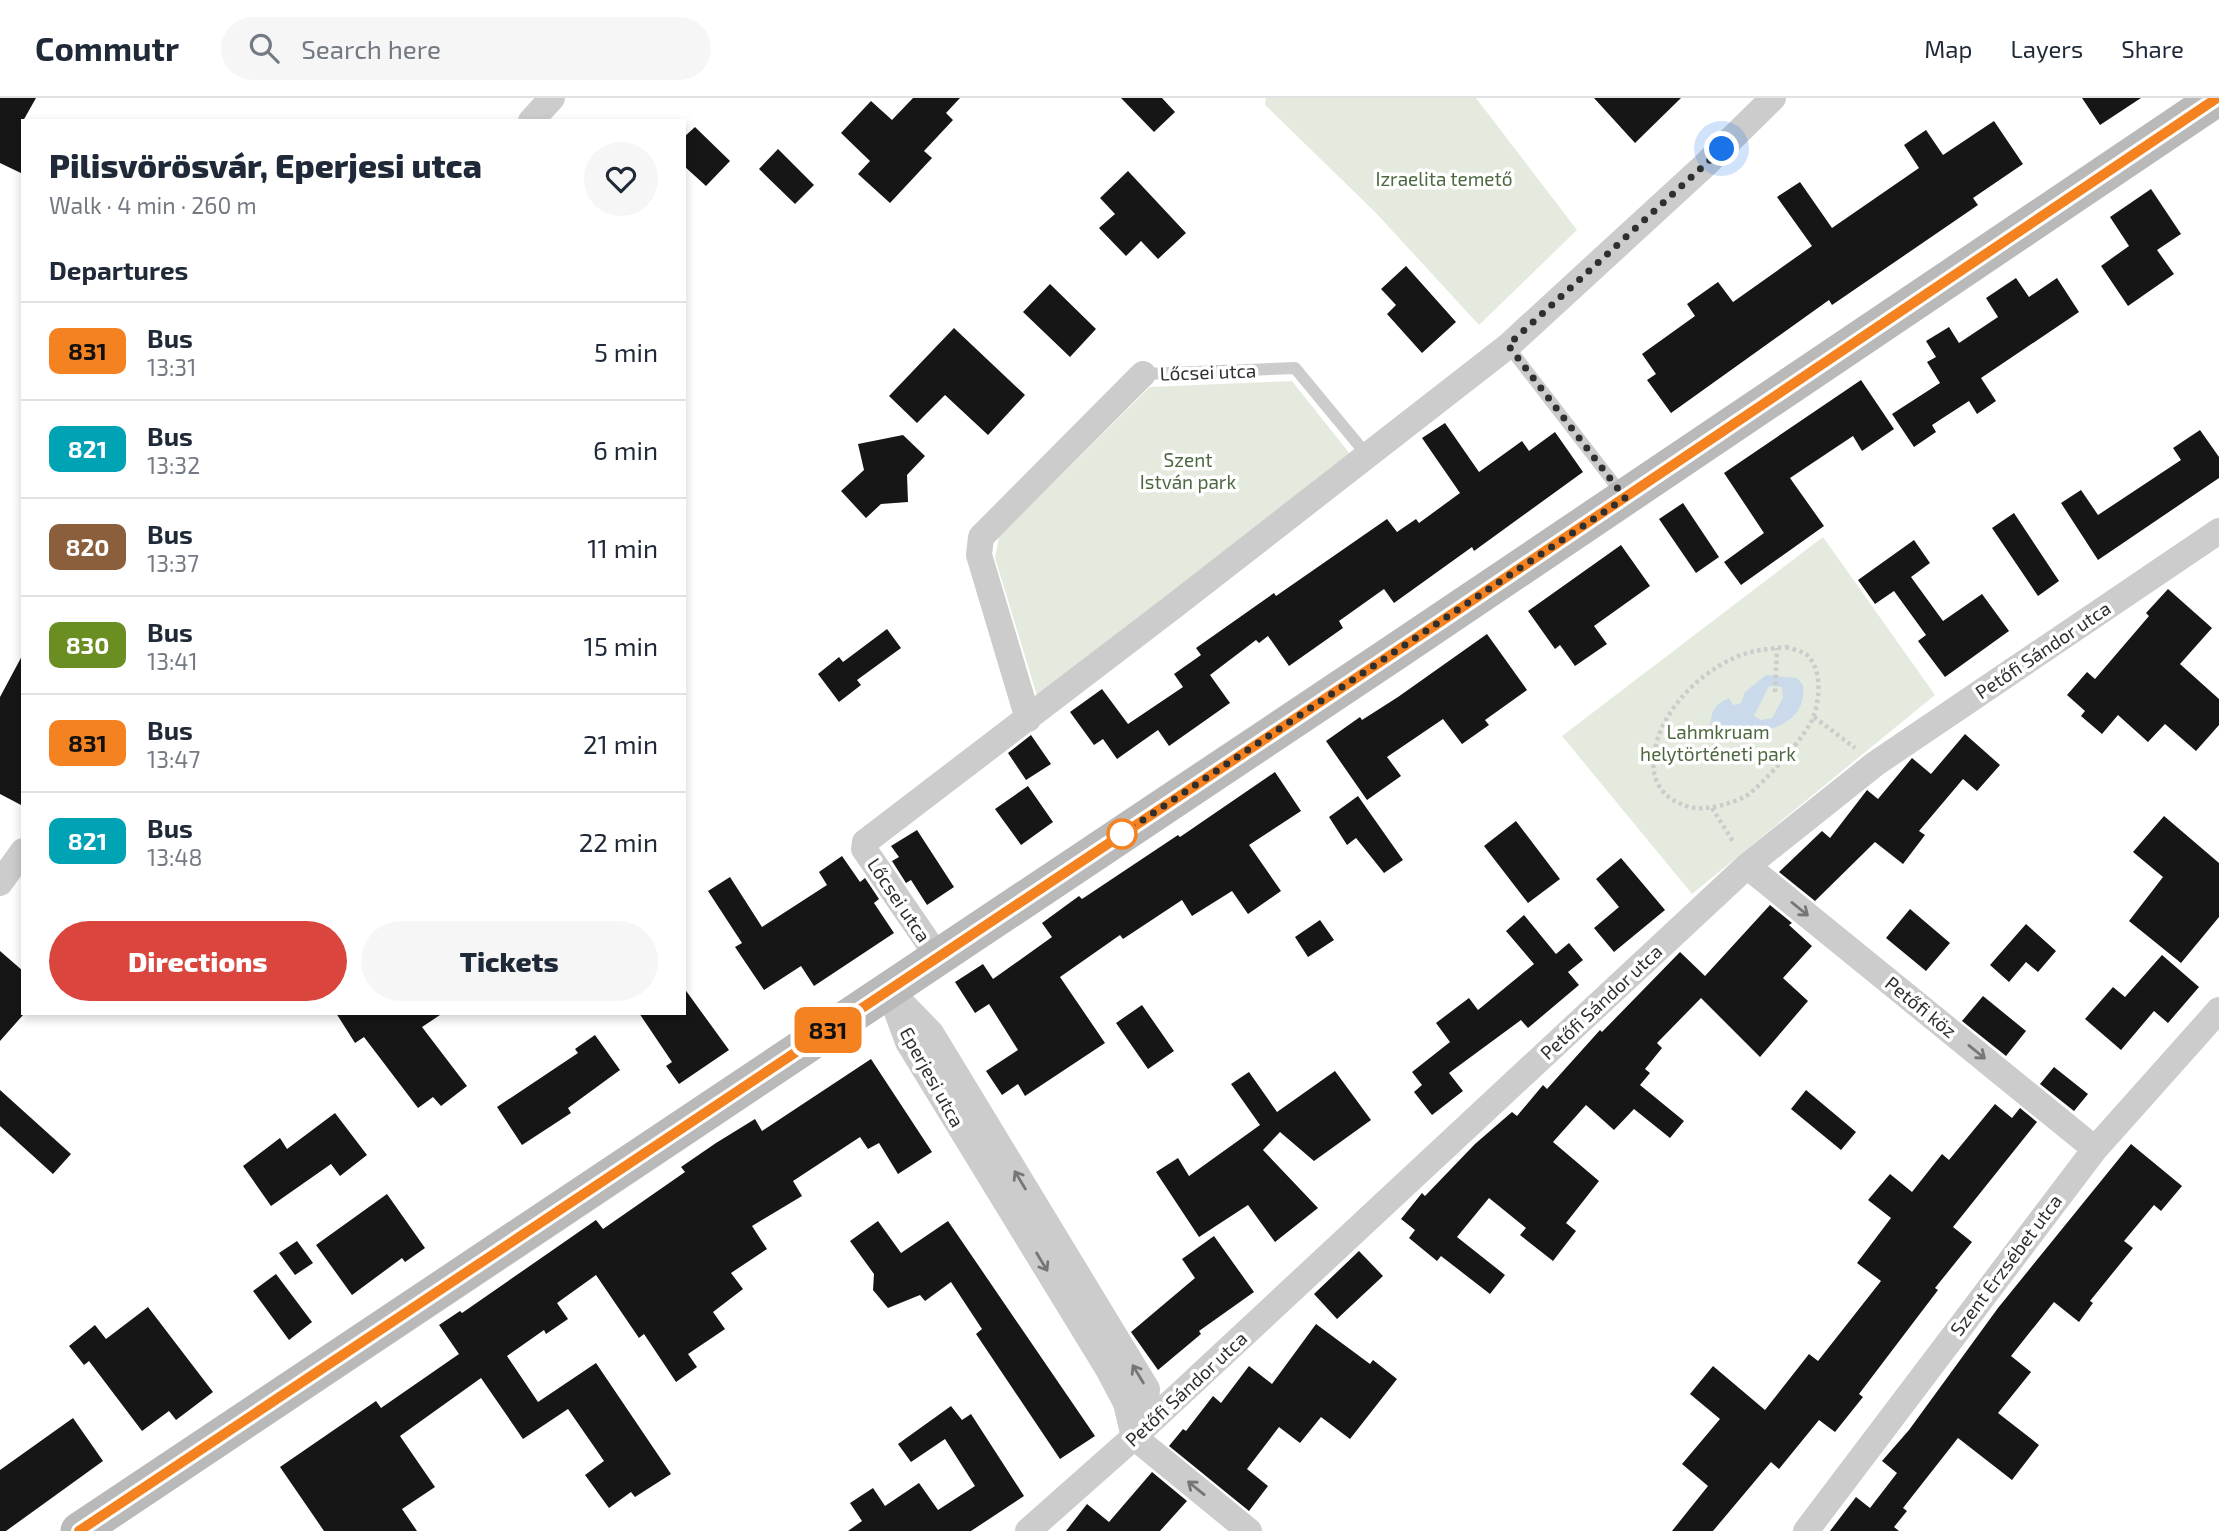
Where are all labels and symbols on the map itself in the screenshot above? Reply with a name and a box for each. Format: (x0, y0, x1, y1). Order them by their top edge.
your location (1704, 131, 1739, 166)
park label: Izraelita temető (1375, 167, 1513, 190)
street label: Lőcsei utca (1159, 358, 1257, 385)
park label: Szent István park (1140, 448, 1236, 493)
street label: Petőfi Sándor utca (1971, 596, 2115, 703)
park label: Lahmkruam helytörténeti park (1640, 720, 1796, 765)
unlabelled marker (1107, 819, 1137, 849)
street label: Lőcsei utca (863, 853, 936, 946)
one-way arrow (1791, 901, 1809, 916)
street label: Petőfi Sándor utca (1535, 939, 1666, 1064)
street label: Petőfi köz (1881, 971, 1962, 1042)
line badge: 831 (788, 1007, 868, 1053)
street label: Eperjesi utca (896, 1023, 969, 1131)
one-way arrow (1967, 1045, 1985, 1060)
one-way arrow (1012, 1170, 1026, 1190)
street label: Szent Erzsébet utca (1945, 1189, 2066, 1340)
one-way arrow (1035, 1251, 1049, 1271)
street label: Petőfi Sándor utca (1120, 1326, 1251, 1451)
one-way arrow (1131, 1365, 1145, 1385)
one-way arrow (1187, 1480, 1205, 1496)

